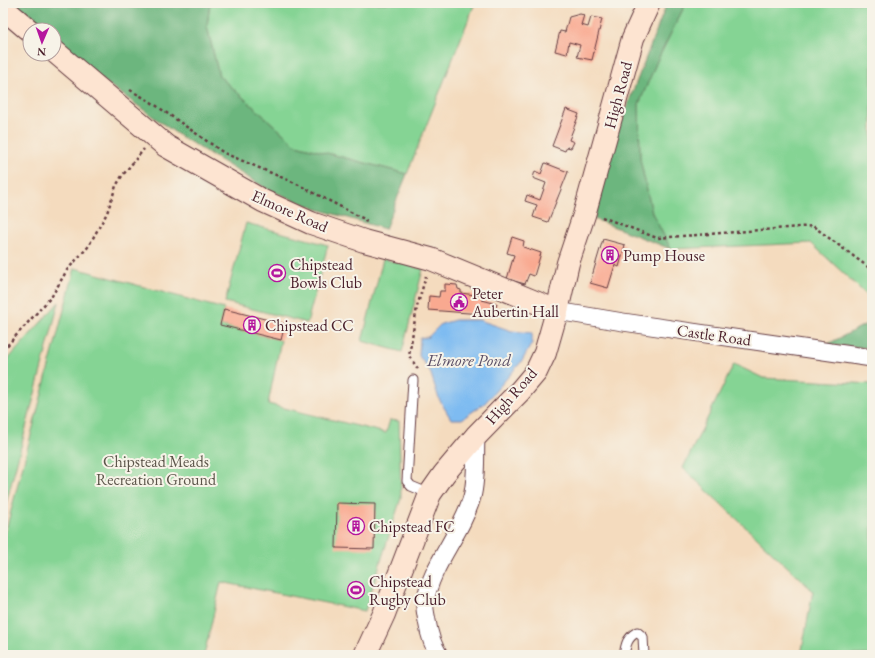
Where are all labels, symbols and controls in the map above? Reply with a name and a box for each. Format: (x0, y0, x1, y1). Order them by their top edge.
north arrow (22, 22, 62, 62)
text: N (37, 45, 46, 59)
street label: High Road (599, 58, 637, 131)
street label: Elmore Road (248, 185, 332, 238)
building icon: Pump House (600, 245, 620, 265)
place label: Pump House (623, 245, 705, 266)
place label: Chipstead Bowls Club (290, 254, 362, 293)
sports icon: Chipstead Bowls Club (267, 263, 287, 283)
place label: Peter Aubertin Hall (471, 283, 559, 322)
public building icon: Peter Aubertin Hall (449, 292, 469, 312)
building icon: Chipstead CC (242, 315, 262, 335)
place label: Chipstead CC (265, 315, 354, 336)
street label: Castle Road (676, 319, 753, 351)
water label: Elmore Pond (426, 349, 511, 371)
street label: High Road (481, 362, 542, 429)
park label: Chipstead Meads Recreation Ground (96, 451, 217, 490)
building icon: Chipstead FC (346, 516, 366, 536)
place label: Chipstead FC (369, 516, 455, 537)
place label: Chipstead Rugby Club (369, 571, 446, 610)
sports icon: Chipstead Rugby Club (346, 580, 366, 600)

